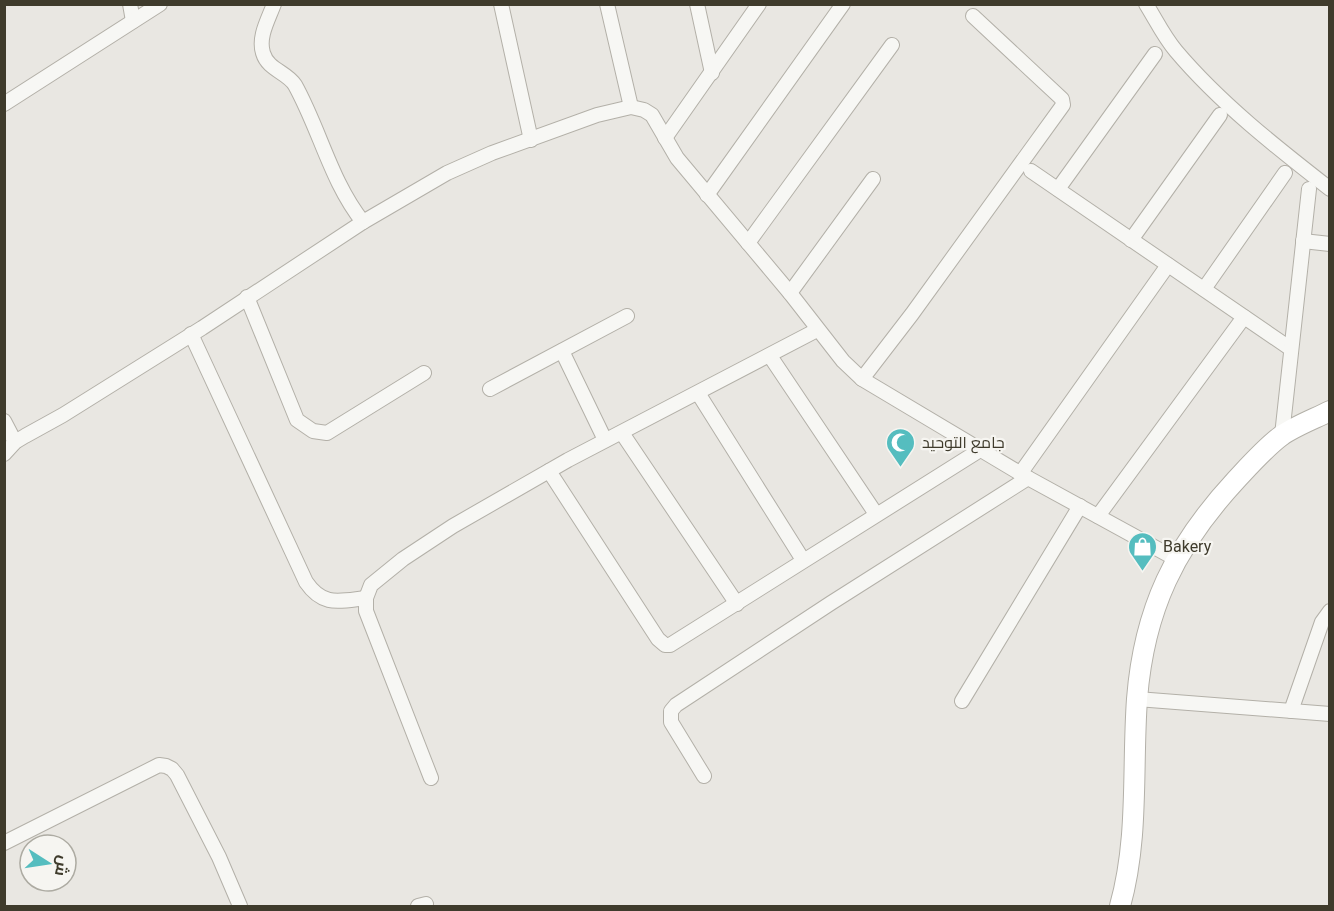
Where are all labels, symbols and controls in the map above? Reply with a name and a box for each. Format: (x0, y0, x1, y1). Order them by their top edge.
mosque icon: جامع التوحيد (885, 426, 917, 468)
place label: جامع التوحيد (922, 433, 1005, 454)
shop icon: Bakery (1126, 530, 1158, 572)
place label: Bakery (1163, 537, 1212, 556)
north arrow (18, 833, 78, 893)
text: ش (51, 854, 74, 878)

